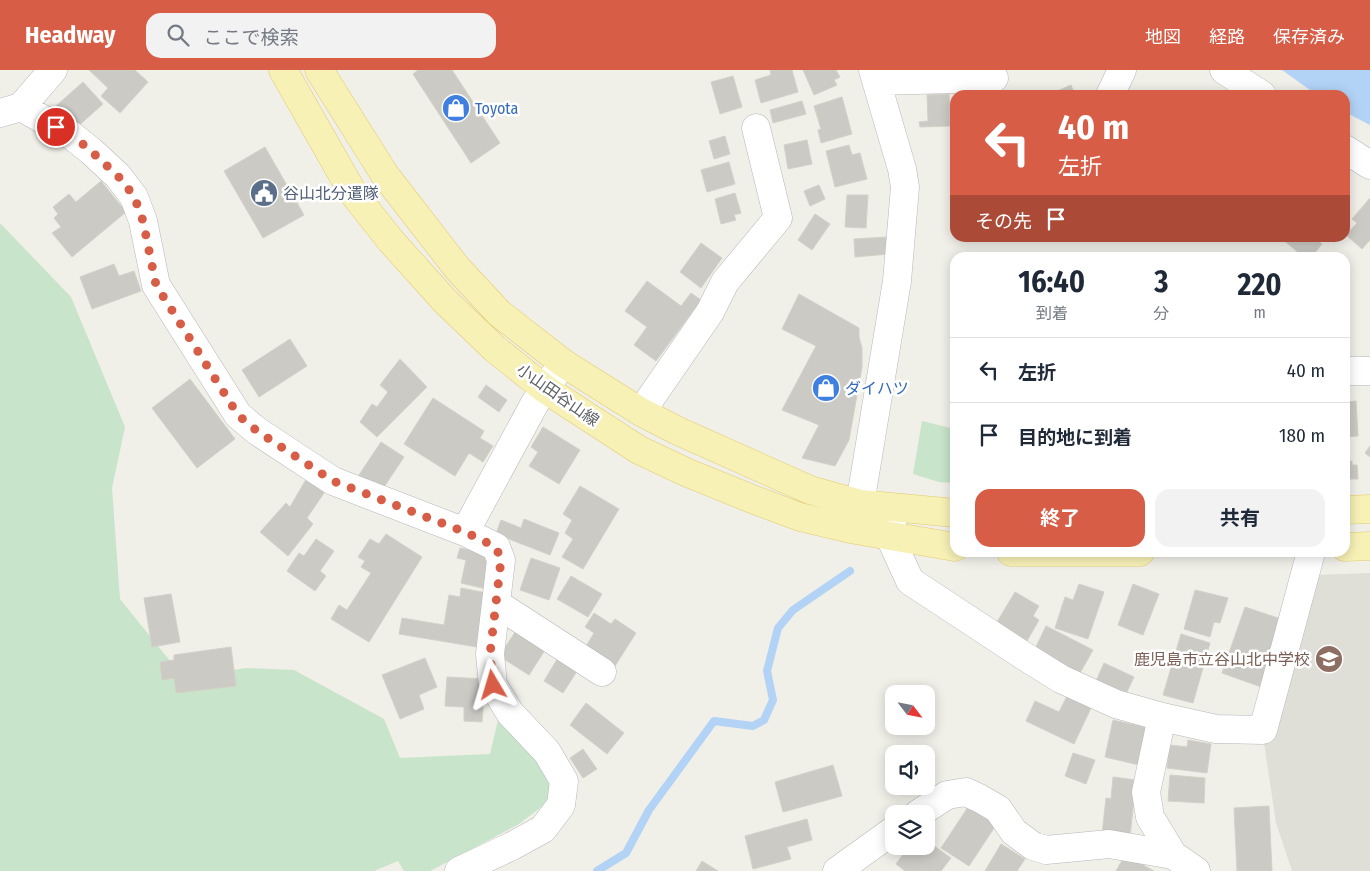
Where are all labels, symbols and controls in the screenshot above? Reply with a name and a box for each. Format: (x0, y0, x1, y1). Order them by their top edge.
search box (146, 13, 496, 58)
text: Headway (25, 21, 116, 49)
icon: search (164, 21, 192, 49)
text: ここで検索 (204, 26, 299, 49)
text: 地図 (1145, 26, 1181, 48)
text: 経路 (1209, 26, 1245, 48)
text: 保存済み (1273, 26, 1345, 48)
shop icon: Toyota (441, 93, 471, 123)
place label: Toyota (475, 99, 518, 118)
pin (35, 106, 77, 148)
text: 40 m (1058, 106, 1129, 148)
icon: left (975, 110, 1040, 175)
icon: arrive (42, 113, 70, 141)
text: 左折 (1058, 153, 1102, 180)
public building icon: 谷山北分遣隊 (249, 178, 279, 208)
place label: 谷山北分遣隊 (283, 184, 379, 203)
icon: arrive (1042, 205, 1070, 233)
text: その先 (975, 210, 1032, 233)
text: 16:40 (1018, 264, 1085, 300)
text: 3 (1154, 264, 1168, 300)
text: 220 (1238, 267, 1282, 303)
text: m (1254, 303, 1266, 322)
text: 到着 (1036, 304, 1068, 323)
text: 分 (1153, 304, 1169, 323)
icon: left (975, 356, 1003, 384)
text: 40 m (1287, 359, 1325, 382)
street label: 小山田谷山線 (513, 360, 603, 430)
text: 左折 (1018, 361, 1056, 384)
shop icon: ダイハツ (811, 373, 841, 403)
place label: ダイハツ (845, 379, 909, 398)
icon: arrive (975, 421, 1003, 449)
text: 180 m (1279, 424, 1325, 447)
text: 目的地に到着 (1018, 426, 1132, 449)
button: 終了 (975, 489, 1145, 547)
button: 共有 (1155, 489, 1325, 547)
school or university icon: 鹿児島市立谷山北中学校 (1314, 644, 1344, 674)
place label: 鹿児島市立谷山北中学校 (1134, 650, 1310, 669)
position arrow (466, 658, 518, 710)
north arrow (885, 685, 935, 735)
map controls (885, 685, 935, 855)
button: sound (885, 745, 935, 795)
button: layers (885, 805, 935, 855)

